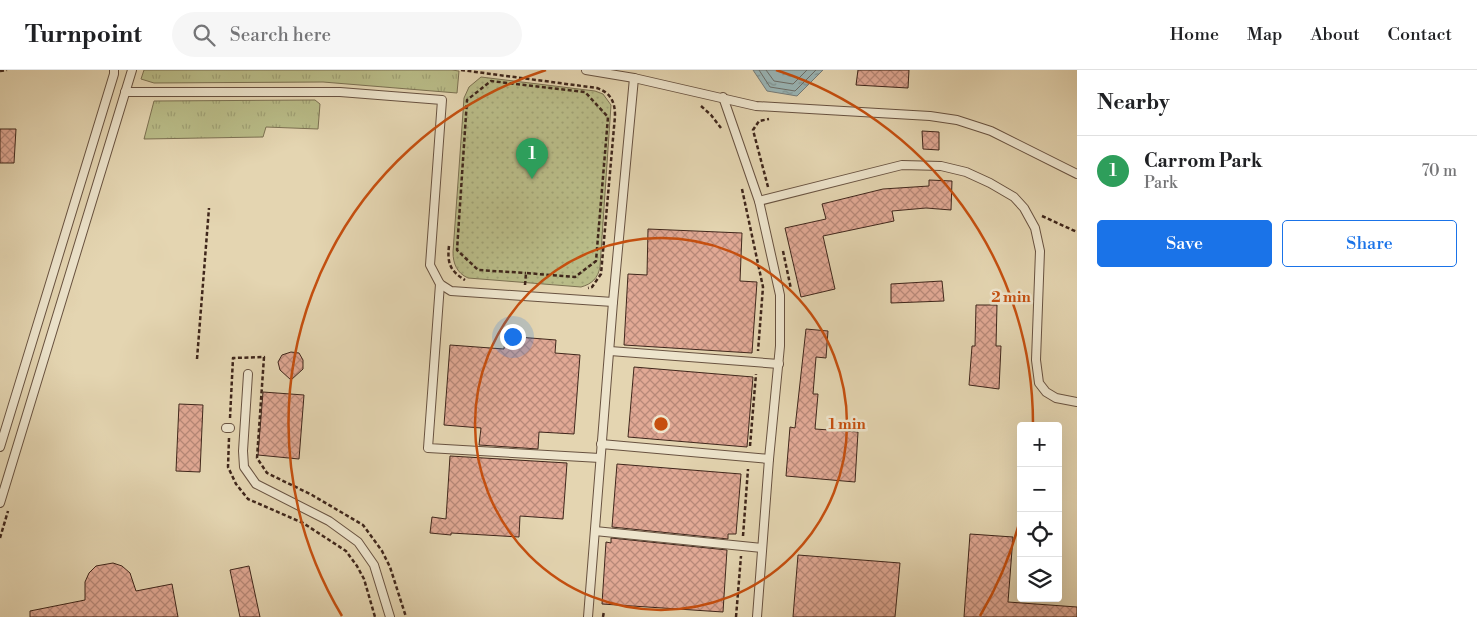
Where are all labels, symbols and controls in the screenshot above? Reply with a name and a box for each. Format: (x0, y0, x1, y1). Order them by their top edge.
search box (172, 12, 522, 57)
text: Turnpoint (25, 20, 142, 50)
icon: search (190, 21, 218, 49)
text: Search here (230, 23, 331, 47)
text: Home (1170, 23, 1219, 46)
text: Map (1247, 23, 1283, 46)
text: About (1311, 23, 1360, 46)
text: Contact (1388, 23, 1452, 46)
text: Nearby (1097, 90, 1170, 116)
pin: 1 (516, 138, 548, 179)
text: Carrom Park (1144, 149, 1262, 173)
text: 1 (1109, 161, 1117, 181)
text: 70 m (1421, 161, 1457, 181)
text: Park (1144, 173, 1177, 193)
button: Save (1097, 220, 1272, 267)
button: Share (1282, 220, 1457, 267)
text: 2 min (991, 288, 1031, 307)
your location (500, 324, 526, 350)
centre of rings (652, 415, 670, 433)
text: 1 min (828, 415, 866, 434)
map controls (1017, 422, 1062, 602)
button: + (1017, 422, 1062, 467)
button: − (1017, 467, 1062, 512)
button: locate (1017, 512, 1062, 557)
button: layers (1017, 557, 1062, 602)

